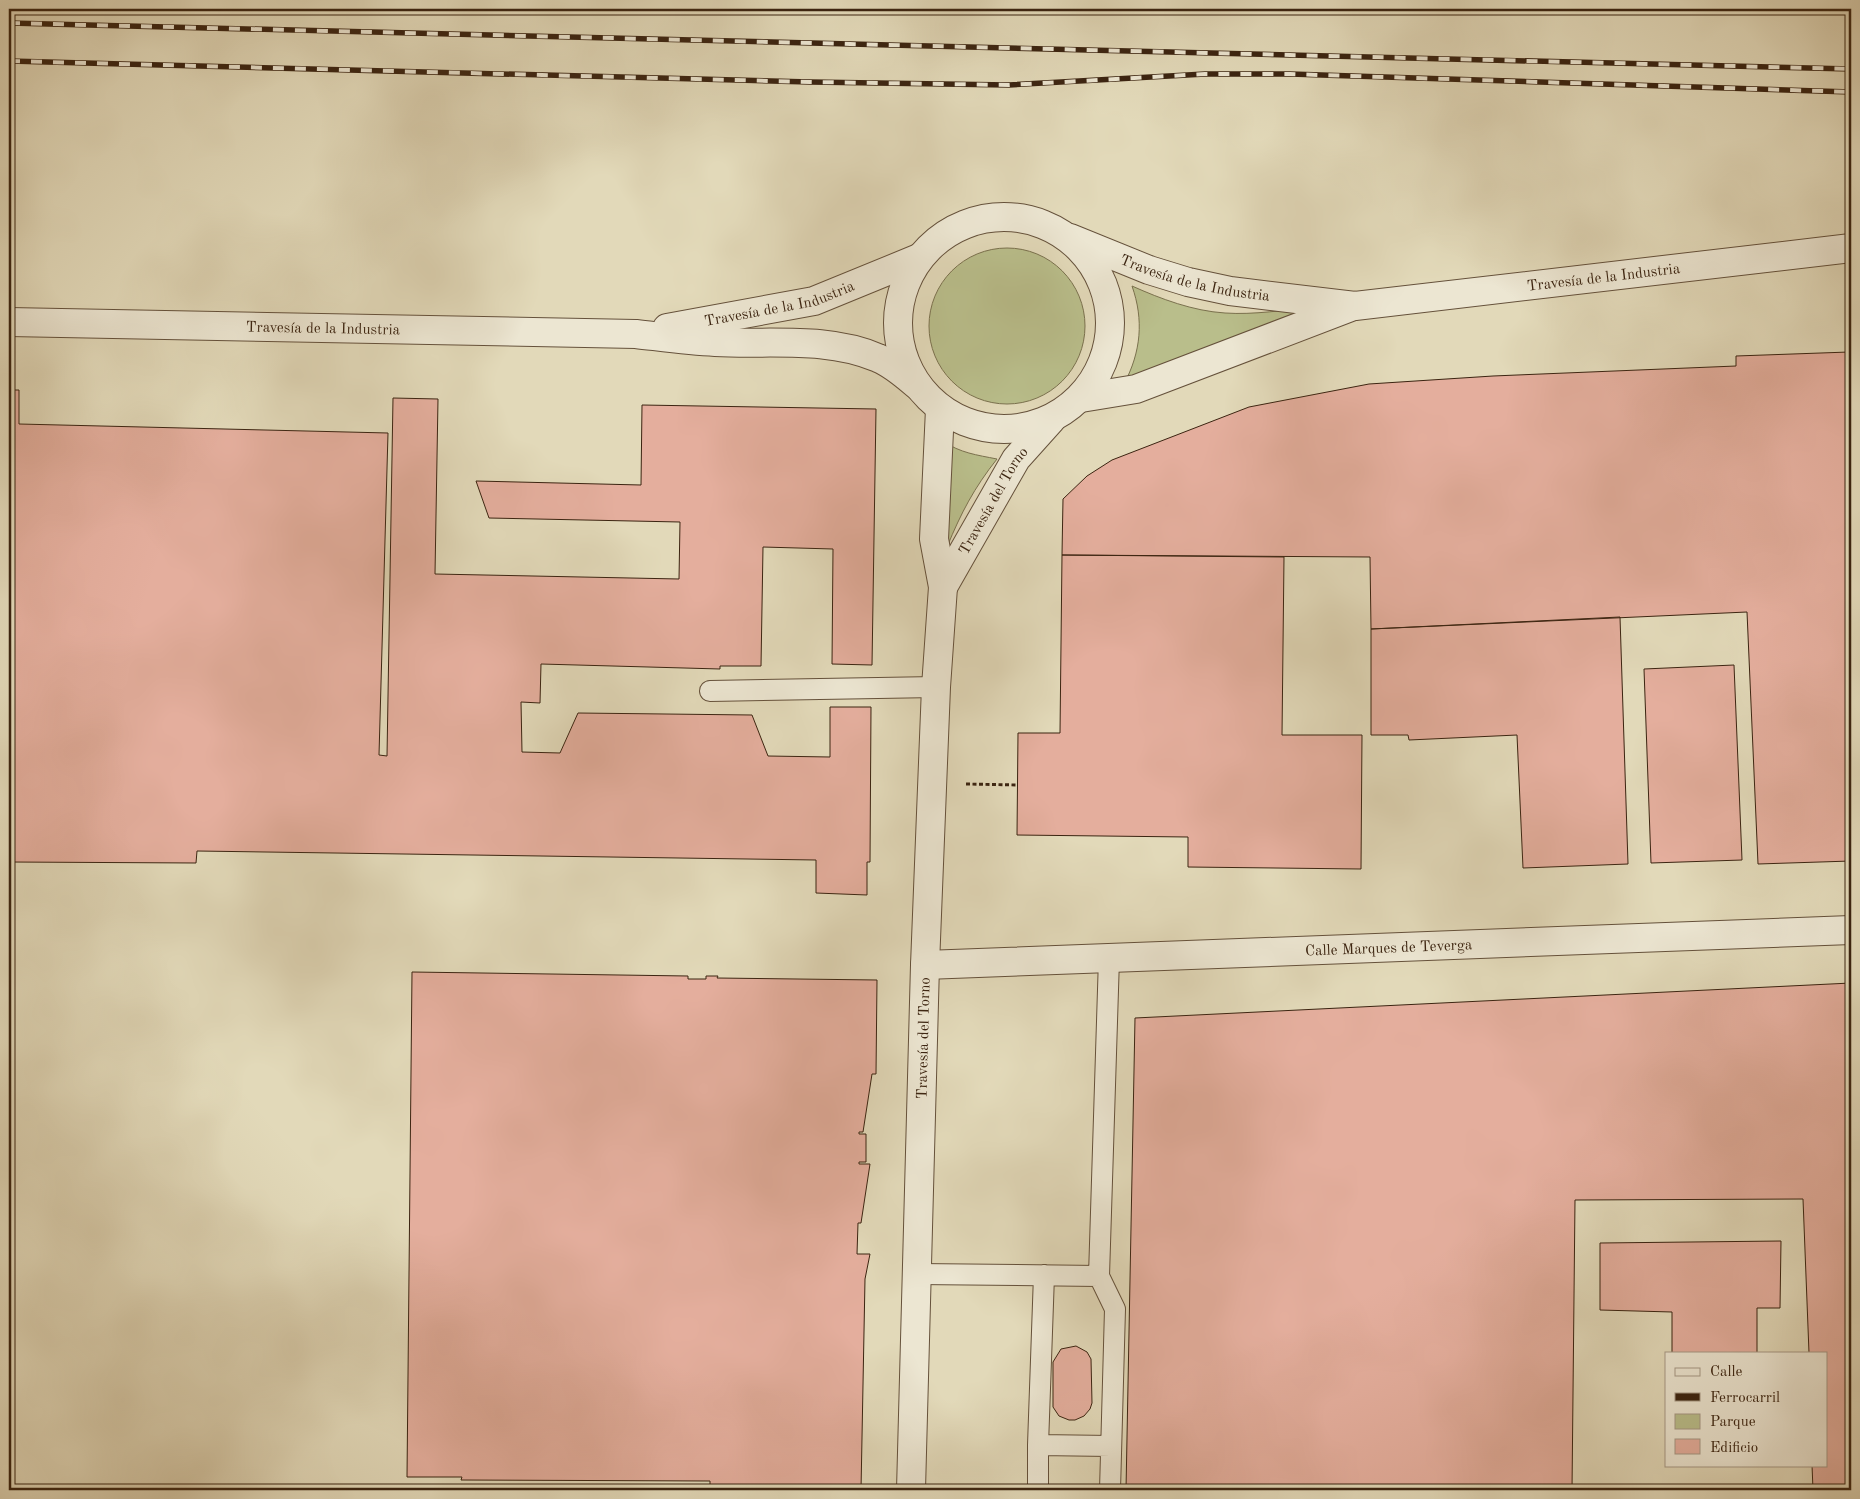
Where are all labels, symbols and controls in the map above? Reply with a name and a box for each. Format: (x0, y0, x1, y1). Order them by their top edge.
street label: Travesía de la Industria (1118, 253, 1271, 305)
street label: Travesía de la Industria (1526, 262, 1682, 295)
street label: Travesía de la Industria (703, 279, 857, 330)
street label: Travesía de la Industria (246, 321, 401, 338)
street label: Travesía del Torno (957, 445, 1032, 558)
street label: Calle Marques de Teverga (1305, 938, 1473, 960)
street label: Travesía del Torno (915, 977, 934, 1099)
legend (1665, 1352, 1828, 1466)
text: Calle (1710, 1365, 1743, 1380)
text: Ferrocarril (1710, 1391, 1780, 1406)
text: Parque (1710, 1415, 1756, 1430)
text: Edificio (1710, 1441, 1758, 1456)

